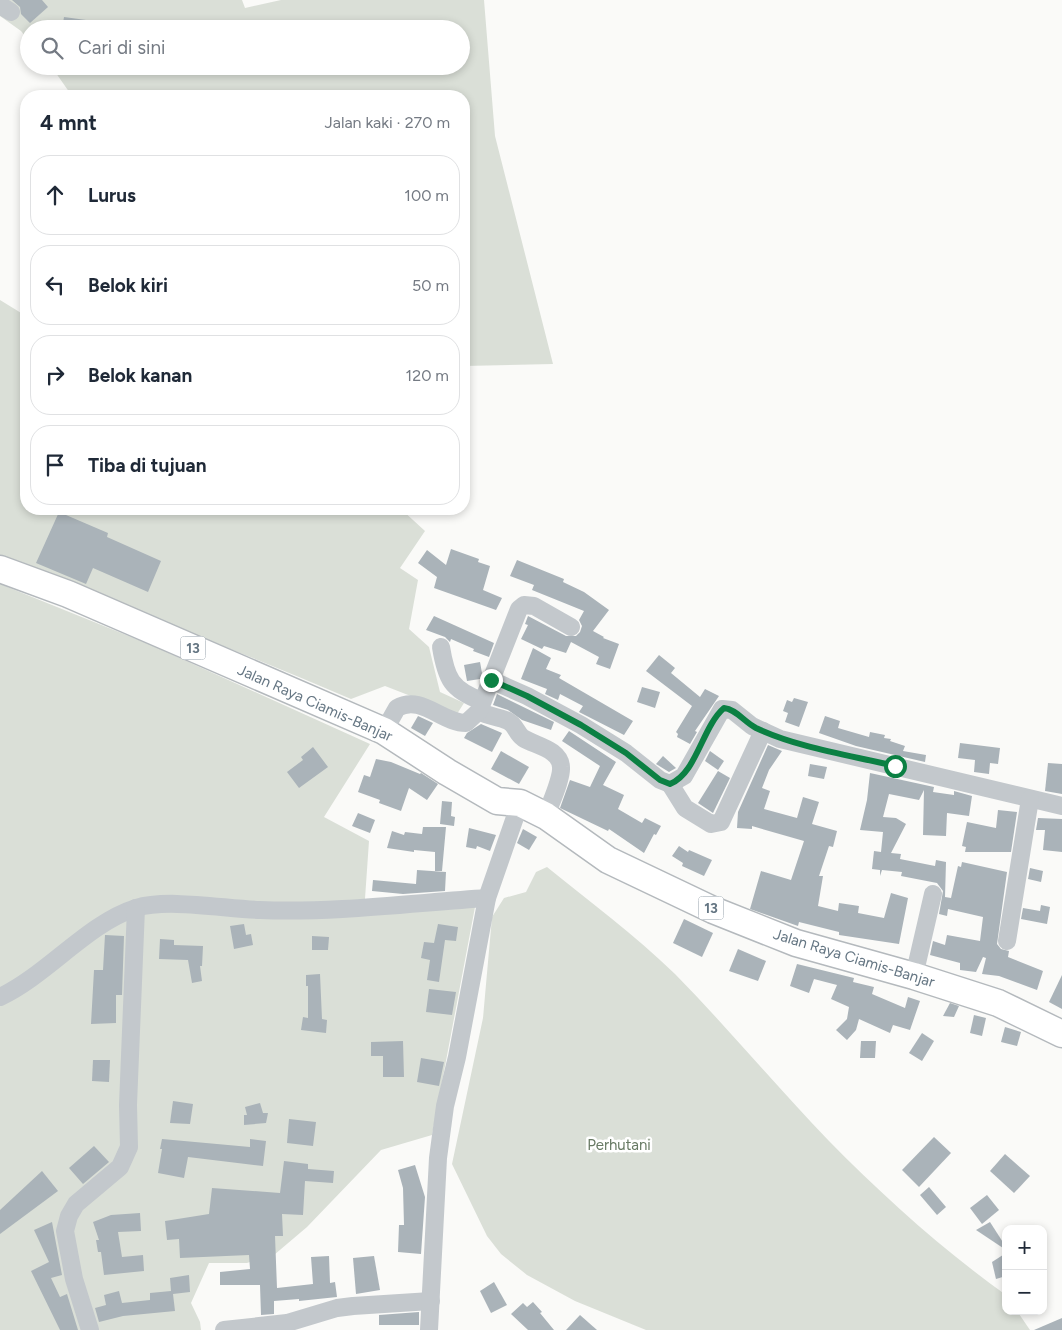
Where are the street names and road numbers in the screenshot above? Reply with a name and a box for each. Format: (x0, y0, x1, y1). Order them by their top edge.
road number: 13 (180, 636, 206, 660)
street label: Jalan Raya Ciamis-Banjar (235, 661, 395, 745)
road number: 13 (698, 896, 724, 920)
street label: Jalan Raya Ciamis-Banjar (771, 925, 937, 991)

